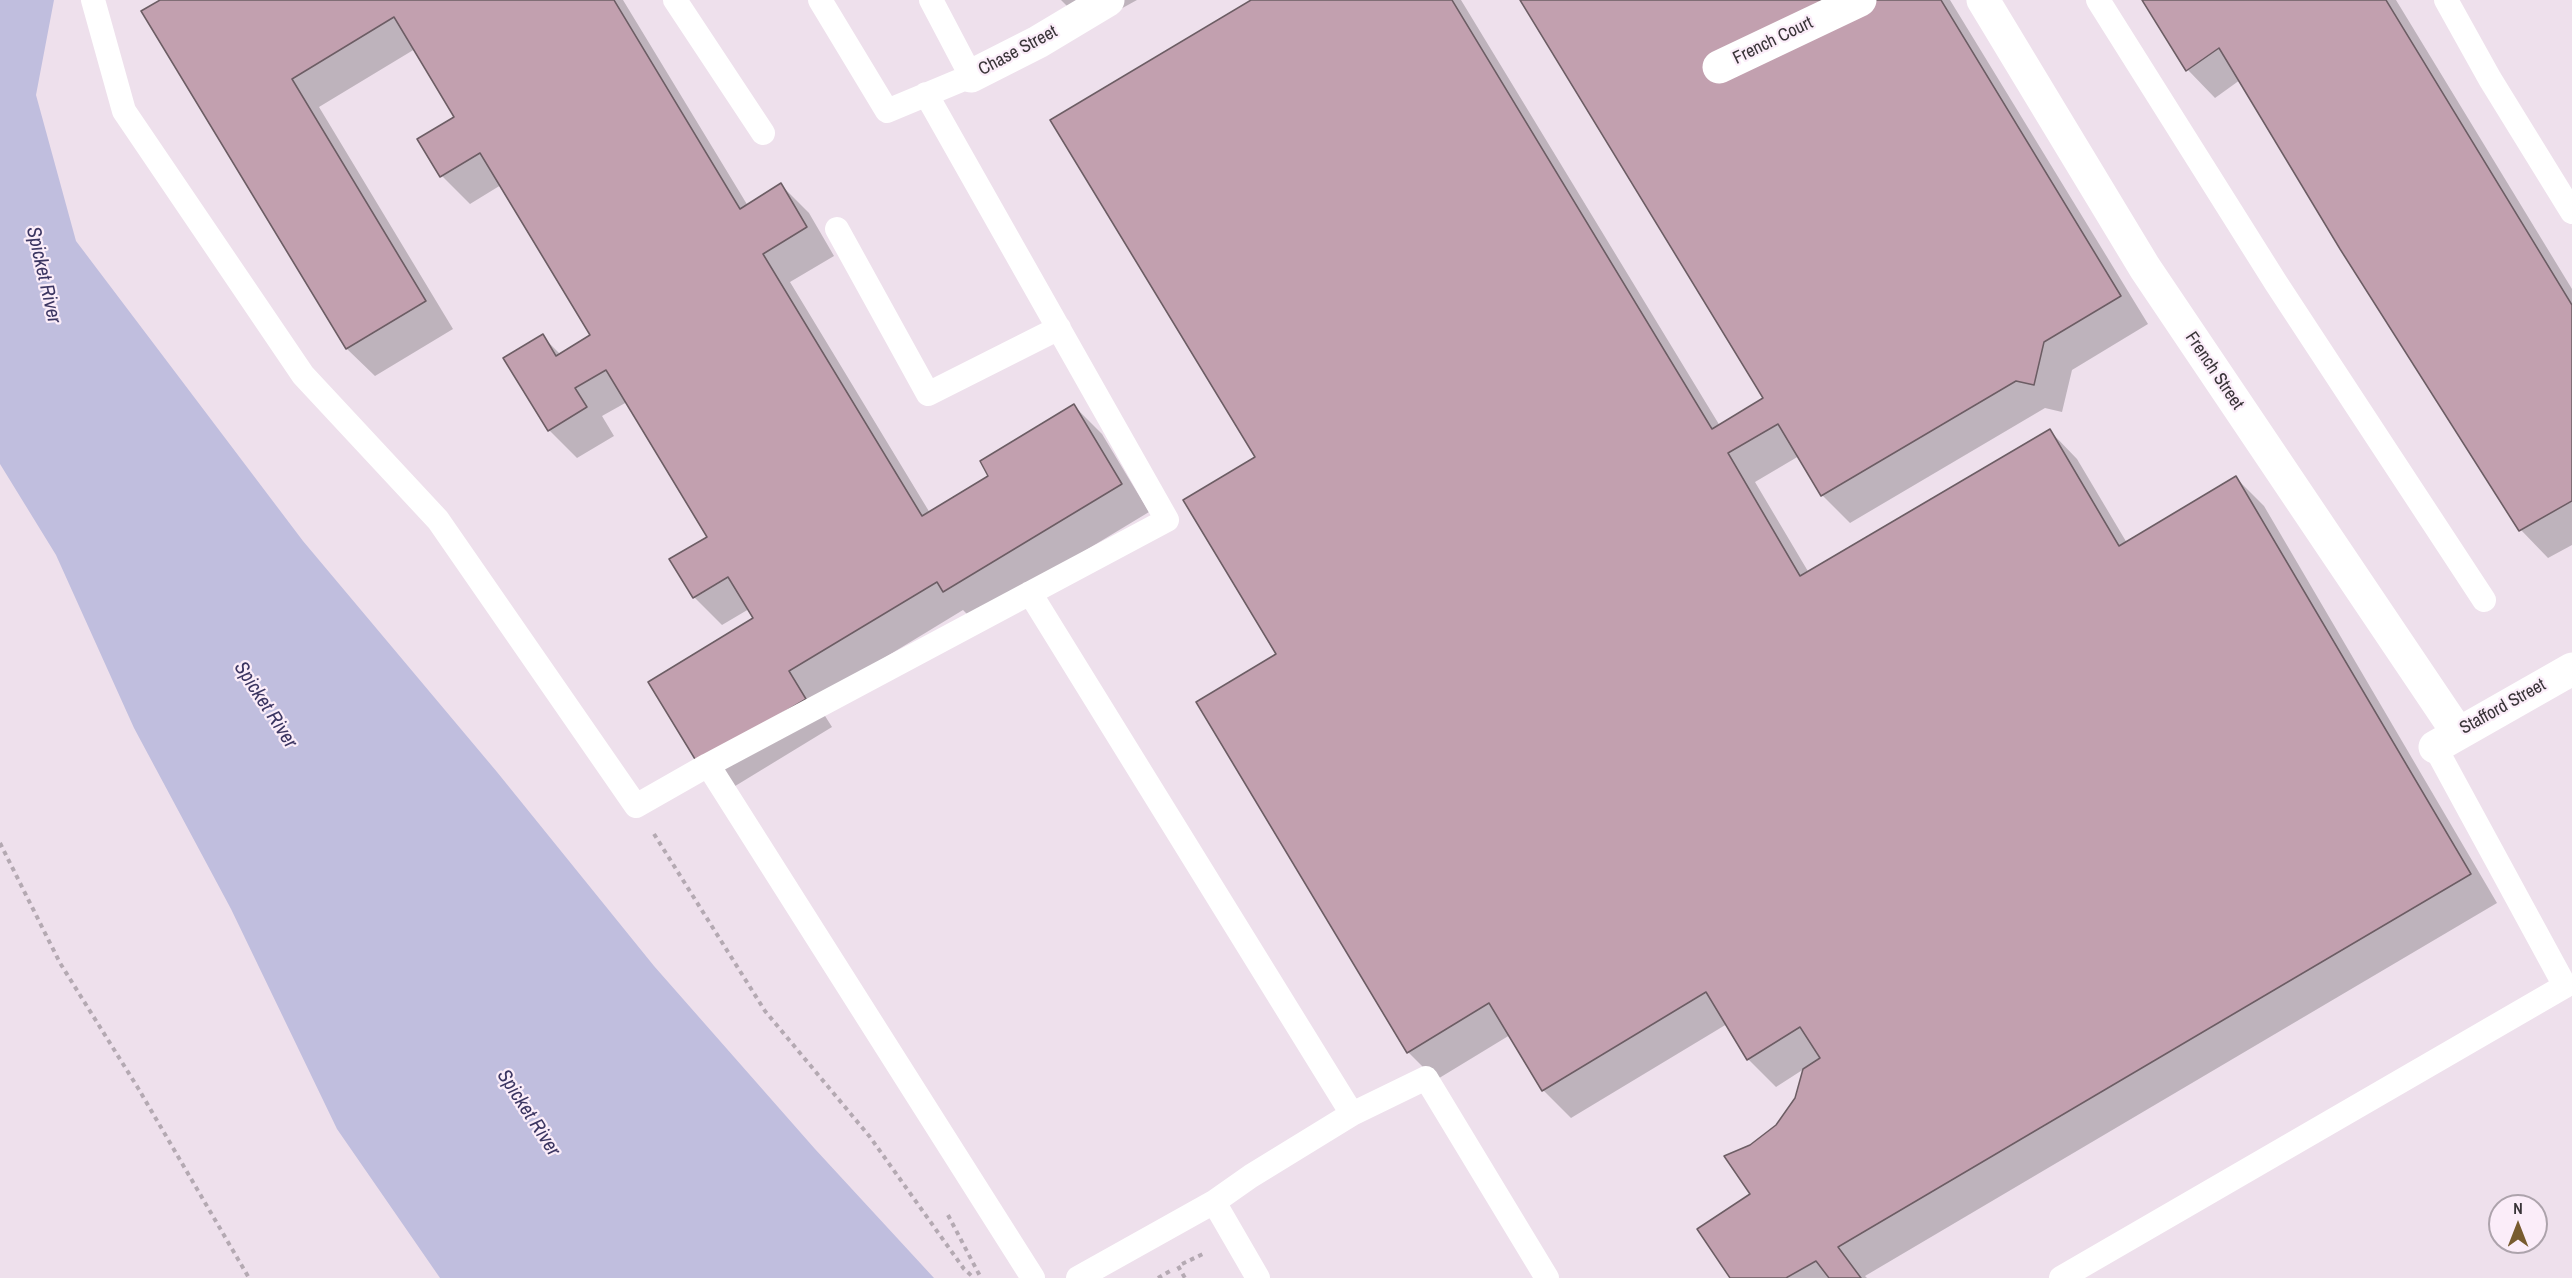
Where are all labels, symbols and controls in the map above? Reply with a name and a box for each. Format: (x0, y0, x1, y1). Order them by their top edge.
street label: French Court (1730, 12, 1816, 70)
street label: Chase Street (975, 21, 1061, 81)
water label: Spicket River (20, 224, 66, 326)
street label: French Street (2180, 328, 2248, 414)
water label: Spicket River (228, 657, 302, 753)
street label: Stafford Street (2456, 675, 2550, 739)
water label: Spicket River (491, 1065, 565, 1161)
north arrow (2488, 1194, 2548, 1254)
text: N (2513, 1197, 2523, 1219)

